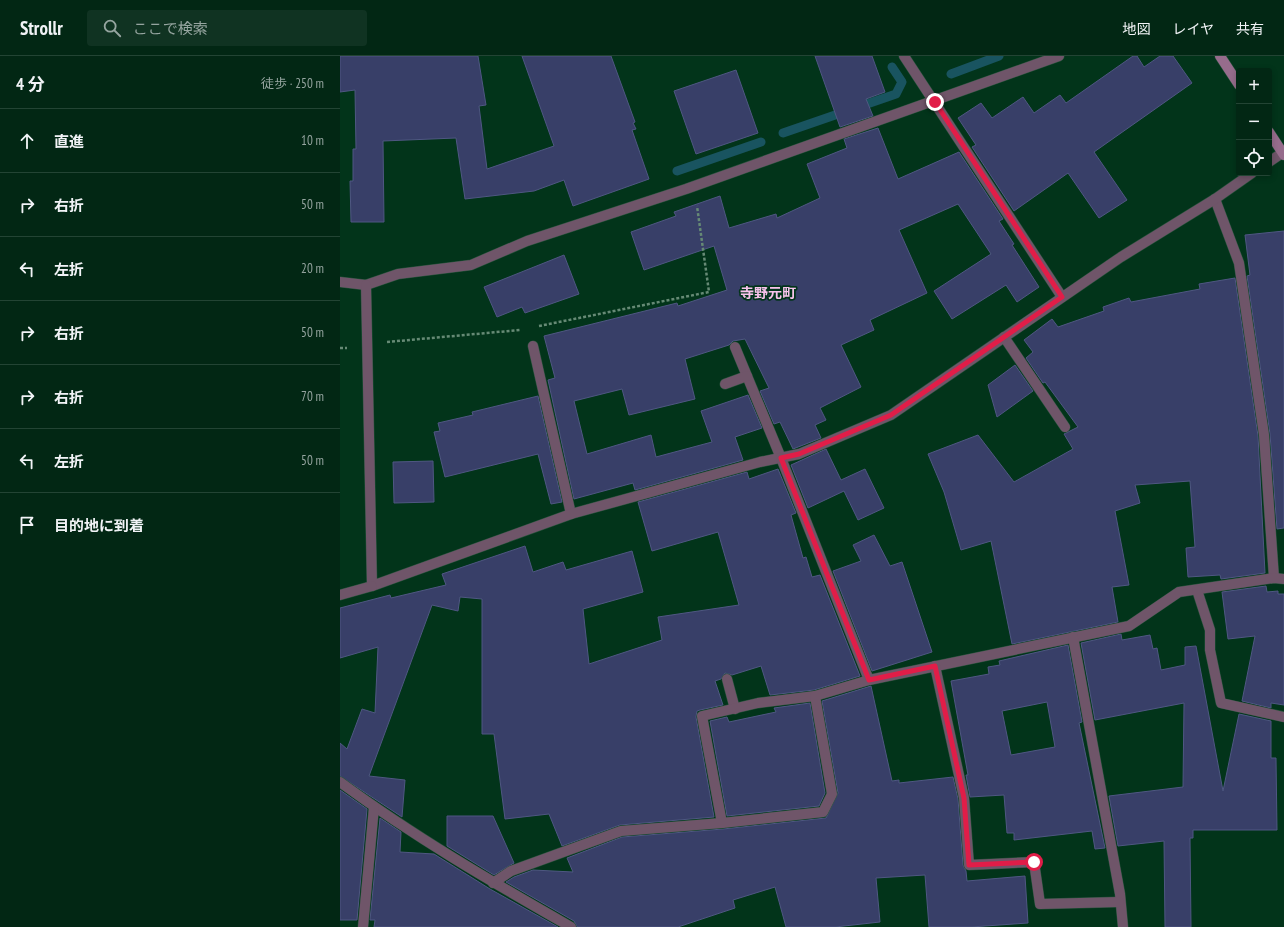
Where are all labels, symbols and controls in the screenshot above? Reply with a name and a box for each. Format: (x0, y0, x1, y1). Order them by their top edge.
search box (87, 10, 367, 46)
text: Strollr (20, 16, 63, 40)
icon: search (101, 17, 123, 39)
text: ここで検索 (133, 19, 208, 38)
text: 地図 (1122, 20, 1150, 38)
text: レイヤ (1172, 20, 1214, 38)
text: 共有 (1236, 20, 1264, 38)
map controls (1236, 68, 1272, 176)
button: + (1236, 68, 1272, 104)
text: 4 分 (16, 73, 45, 95)
text: 徒歩 · 250 m (261, 75, 324, 92)
route end (926, 93, 944, 111)
button: − (1236, 104, 1272, 140)
icon: ahead (16, 130, 38, 152)
text: 直進 (54, 132, 84, 151)
text: 10 m (301, 132, 324, 149)
button: locate (1236, 140, 1272, 176)
icon: right (16, 194, 38, 216)
text: 右折 (54, 196, 84, 215)
text: 50 m (301, 196, 324, 213)
icon: left (16, 258, 38, 280)
text: 左折 (54, 260, 84, 279)
text: 20 m (301, 260, 324, 277)
district label: 寺野元町 (740, 284, 796, 302)
icon: right (16, 322, 38, 344)
text: 右折 (54, 324, 84, 343)
text: 50 m (301, 324, 324, 341)
icon: right (16, 386, 38, 408)
text: 右折 (54, 388, 84, 407)
text: 70 m (301, 388, 324, 405)
icon: left (16, 450, 38, 472)
text: 左折 (54, 452, 84, 471)
text: 50 m (301, 452, 324, 469)
icon: arrive (16, 514, 38, 536)
text: 目的地に到着 (54, 516, 144, 535)
route start (1025, 853, 1043, 871)

